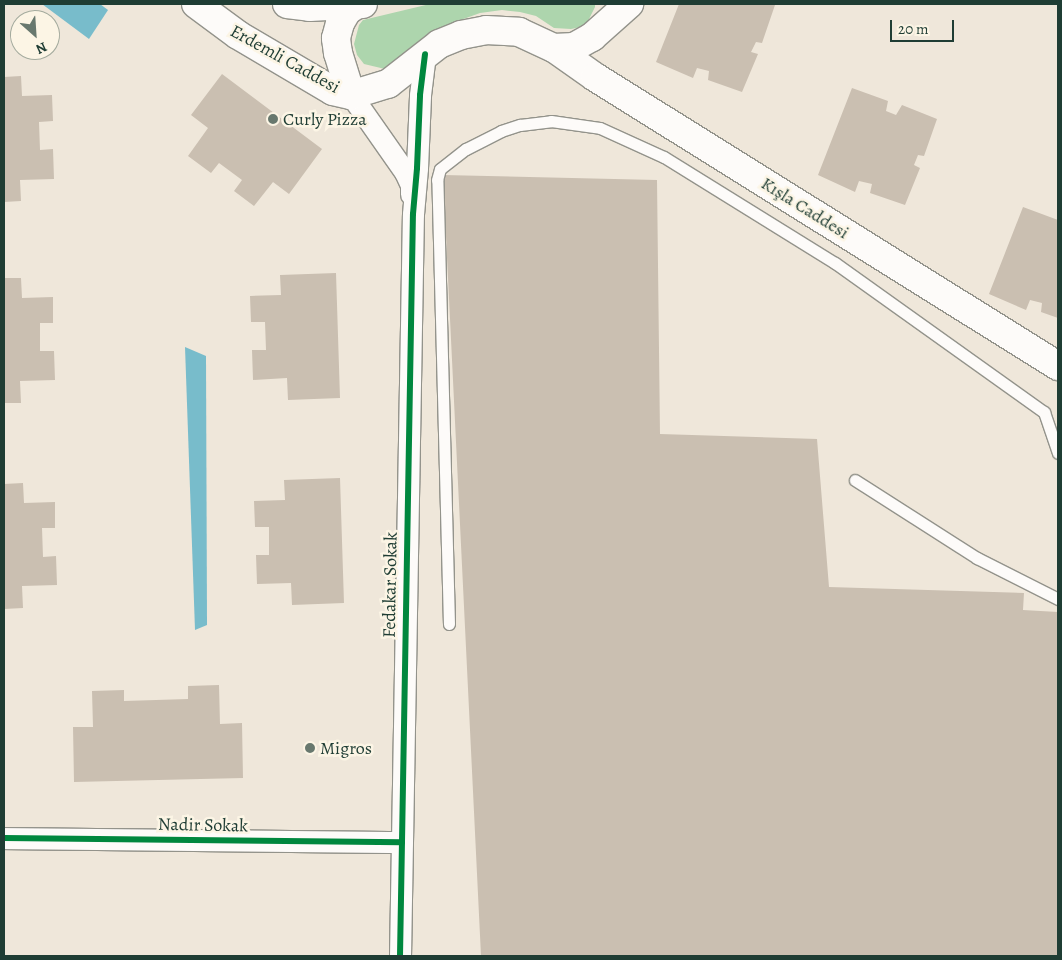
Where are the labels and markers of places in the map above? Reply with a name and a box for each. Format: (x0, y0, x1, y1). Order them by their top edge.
place label: Curly Pizza (283, 108, 367, 130)
marker: Curly Pizza (267, 113, 279, 125)
place label: Migros (320, 737, 372, 759)
marker: Migros (304, 742, 316, 754)

